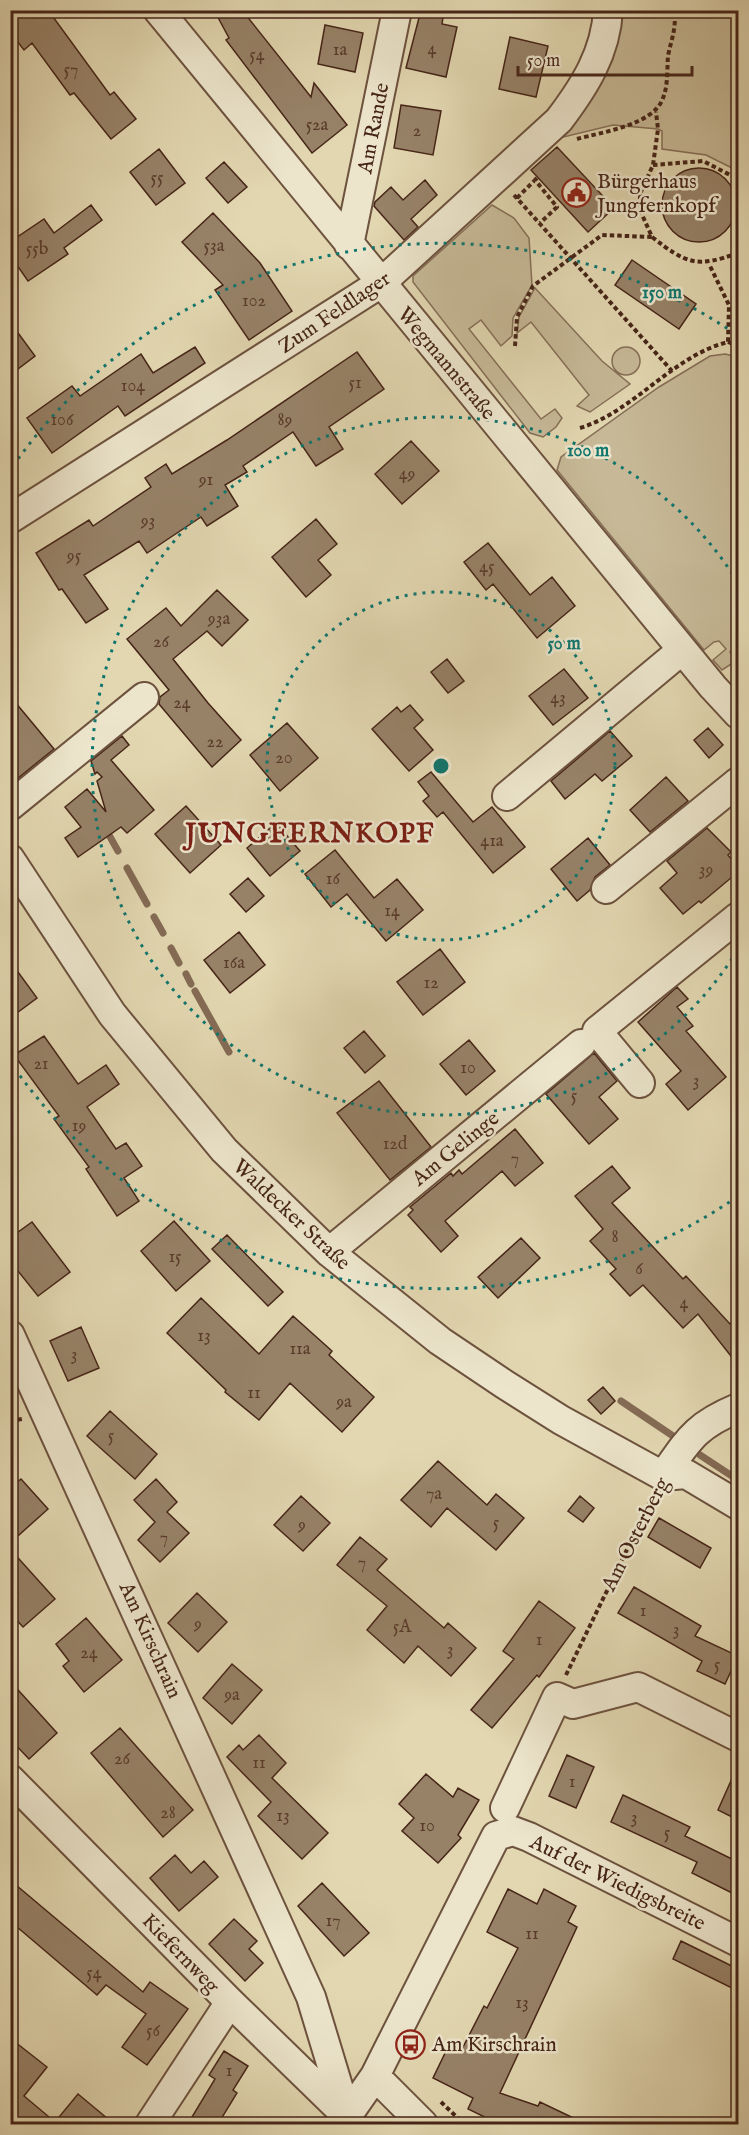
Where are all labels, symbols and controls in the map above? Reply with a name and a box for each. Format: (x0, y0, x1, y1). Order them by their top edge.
house number: 4 (428, 38, 437, 61)
house number: 1a (333, 39, 347, 62)
scale bar (518, 39, 692, 77)
house number: 54 (249, 44, 265, 67)
text: 50 m (527, 50, 560, 73)
house number: 57 (64, 59, 78, 82)
street label: Am Rande (352, 80, 397, 177)
house number: 52a (306, 114, 329, 137)
house number: 2 (413, 120, 421, 143)
house number: 55 (150, 167, 164, 190)
place label: Bürgerhaus Jungfernkopf (595, 169, 719, 220)
public building icon: Bürgerhaus Jungfernkopf (560, 177, 592, 209)
house number: 53a (203, 235, 225, 258)
house number: 55b (26, 238, 49, 261)
street label: Zum Feldlager (274, 266, 396, 361)
text: 150 m (642, 282, 682, 305)
house number: 102 (242, 290, 266, 313)
street label: Wegmannstraße (391, 302, 501, 426)
house number: 51 (348, 372, 362, 395)
house number: 104 (121, 375, 145, 398)
house number: 106 (50, 409, 74, 432)
house number: 89 (278, 409, 292, 432)
text: 100 m (567, 440, 609, 463)
house number: 49 (399, 463, 415, 486)
house number: 91 (198, 469, 213, 492)
house number: 93 (140, 510, 155, 533)
house number: 95 (66, 545, 82, 568)
house number: 45 (479, 556, 495, 579)
house number: 93a (207, 608, 230, 631)
house number: 26 (153, 631, 169, 654)
text: 50 m (547, 633, 581, 656)
house number: 43 (550, 687, 566, 710)
house number: 24 (173, 692, 191, 715)
house number: 22 (207, 731, 223, 754)
house number: 20 (275, 747, 293, 770)
centre of rings (431, 756, 451, 776)
district label: JUNGFERNKOPF (182, 818, 435, 852)
house number: 41a (480, 830, 504, 853)
house number: 39 (699, 859, 713, 882)
house number: 16 (326, 868, 341, 891)
house number: 14 (384, 900, 400, 923)
house number: 16a (223, 952, 245, 975)
house number: 12 (423, 972, 439, 995)
house number: 21 (33, 1053, 49, 1076)
house number: 10 (460, 1057, 476, 1080)
house number: 3 (693, 1070, 699, 1093)
house number: 5 (571, 1085, 578, 1108)
street label: Am Gelinge (406, 1105, 505, 1193)
house number: 19 (72, 1115, 86, 1138)
house number: 12d (383, 1133, 408, 1156)
house number: 7 (511, 1148, 519, 1171)
street label: Waldecker Straße (226, 1154, 356, 1277)
house number: 8 (611, 1226, 619, 1249)
house number: 15 (168, 1246, 182, 1269)
house number: 6 (635, 1258, 643, 1281)
house number: 4 (680, 1292, 689, 1315)
house number: 13 (197, 1325, 211, 1348)
house number: 11a (289, 1338, 311, 1361)
house number: 3 (71, 1344, 77, 1367)
house number: 11 (247, 1382, 261, 1405)
house number: 9a (335, 1391, 352, 1414)
house number: 5 (108, 1425, 115, 1448)
street label: Am Osterberg (596, 1473, 677, 1597)
house number: 7a (426, 1483, 442, 1506)
house number: 5 (493, 1512, 500, 1535)
house number: 9 (297, 1514, 306, 1537)
house number: 7 (160, 1527, 168, 1550)
house number: 7 (358, 1552, 366, 1575)
street label: Am Kirschrain (112, 1577, 187, 1703)
house number: 1 (640, 1600, 646, 1623)
house number: 9 (193, 1613, 202, 1636)
house number: 5A (393, 1616, 412, 1639)
house number: 3 (673, 1619, 679, 1642)
house number: 1 (536, 1629, 542, 1652)
house number: 3 (447, 1639, 453, 1662)
house number: 24 (80, 1642, 98, 1665)
house number: 5 (714, 1654, 721, 1677)
house number: 9a (223, 1684, 240, 1707)
house number: 26 (114, 1748, 130, 1771)
house number: 11 (252, 1752, 266, 1775)
house number: 1 (569, 1771, 575, 1794)
house number: 28 (160, 1802, 176, 1825)
house number: 13 (276, 1805, 290, 1828)
house number: 3 (631, 1807, 637, 1830)
house number: 10 (419, 1815, 435, 1838)
house number: 5 (664, 1822, 671, 1845)
street label: Auf der Wiedigsbreite (524, 1829, 710, 1938)
street label: Kiefernweg (135, 1908, 225, 2000)
house number: 17 (325, 1910, 341, 1933)
house number: 11 (525, 1923, 539, 1946)
house number: 54 (86, 1962, 102, 1985)
house number: 13 (515, 1992, 529, 2015)
house number: 56 (146, 2020, 160, 2043)
bus stop icon: Am Kirschrain (395, 2028, 427, 2060)
place label: Am Kirschrain (431, 2032, 557, 2059)
house number: 1 (226, 2060, 232, 2083)

